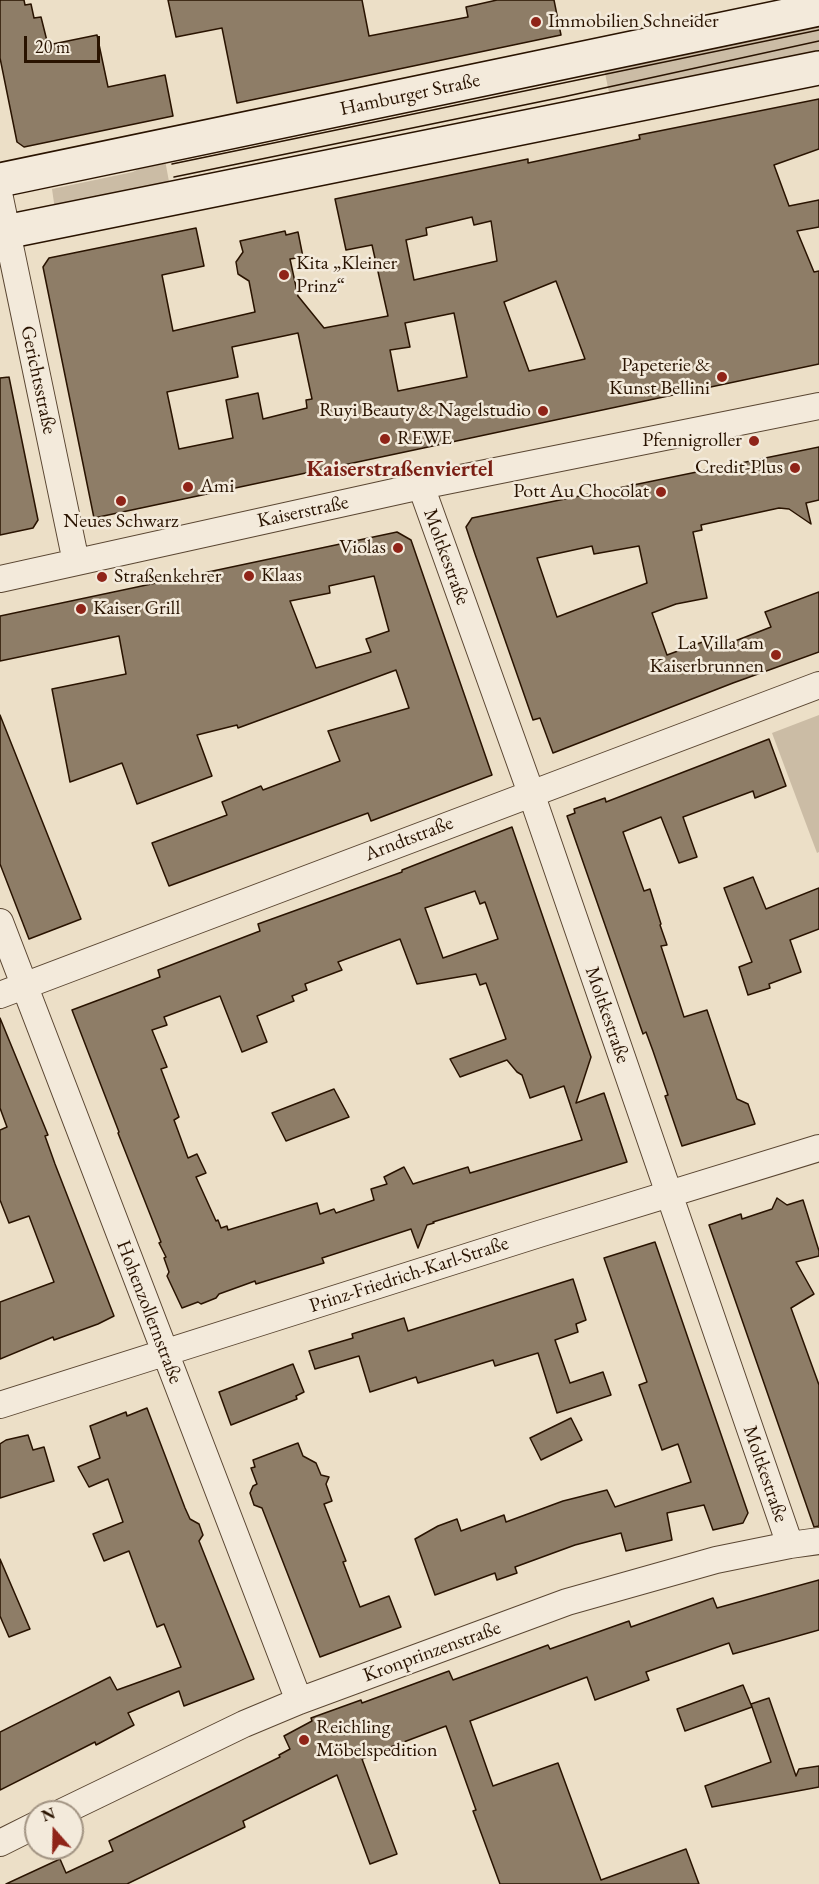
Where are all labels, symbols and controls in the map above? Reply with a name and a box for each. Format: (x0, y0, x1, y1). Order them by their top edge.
place label: Immobilien Schneider (548, 10, 719, 34)
marker: Immobilien Schneider (529, 15, 543, 29)
scale bar (27, 24, 104, 62)
text: 20 m (35, 35, 70, 58)
street label: Hamburger Straße (338, 68, 482, 122)
place label: Kita „Kleiner Prinz“ (296, 252, 397, 299)
marker: Kita „Kleiner Prinz“ (277, 268, 291, 282)
street label: Gerichtsstraße (15, 324, 61, 436)
place label: Papeterie & Kunst Bellini (609, 354, 710, 401)
marker: Papeterie & Kunst Bellini (715, 370, 729, 384)
place label: Ruyi Beauty & Nagelstudio (319, 399, 531, 423)
marker: Ruyi Beauty & Nagelstudio (536, 404, 550, 418)
place label: REWE (397, 427, 452, 451)
place label: Pfennigroller (642, 429, 742, 453)
marker: REWE (378, 432, 392, 446)
marker: Pfennigroller (747, 434, 761, 448)
place label: Credit-Plus (695, 456, 783, 480)
district label: Kaiserstraßenviertel (307, 457, 493, 483)
marker: Credit-Plus (788, 461, 802, 475)
place label: Ami (200, 475, 234, 499)
marker: Ami (181, 480, 195, 494)
place label: Pott Au Chocolat (513, 480, 649, 504)
marker: Pott Au Chocolat (654, 485, 668, 499)
street label: Kaiserstraße (255, 491, 351, 533)
marker: Neues Schwarz (114, 494, 128, 508)
street label: Moltkestraße (417, 506, 475, 608)
place label: Neues Schwarz (63, 510, 179, 534)
place label: Violas (339, 536, 386, 560)
marker: Violas (391, 541, 405, 555)
place label: Klaas (261, 564, 302, 588)
place label: Straßenkehrer (114, 565, 221, 589)
marker: Klaas (242, 569, 256, 583)
marker: Straßenkehrer (95, 570, 109, 584)
place label: Kaiser Grill (93, 597, 180, 621)
marker: Kaiser Grill (74, 602, 88, 616)
place label: La Villa am Kaiserbrunnen (650, 632, 764, 679)
marker: La Villa am Kaiserbrunnen (769, 648, 783, 662)
street label: Arndtstraße (361, 811, 457, 867)
street label: Moltkestraße (579, 963, 635, 1067)
street label: Prinz-Friedrich-Karl-Straße (306, 1231, 512, 1319)
street label: Hohenzollernstraße (111, 1237, 187, 1387)
street label: Moltkestraße (737, 1422, 793, 1526)
street label: Kronprinzenstraße (360, 1616, 504, 1688)
place label: Reichling Möbelspedition (316, 1716, 438, 1763)
marker: Reichling Möbelspedition (297, 1733, 311, 1747)
north arrow (24, 1800, 84, 1860)
text: N (39, 1802, 58, 1827)

